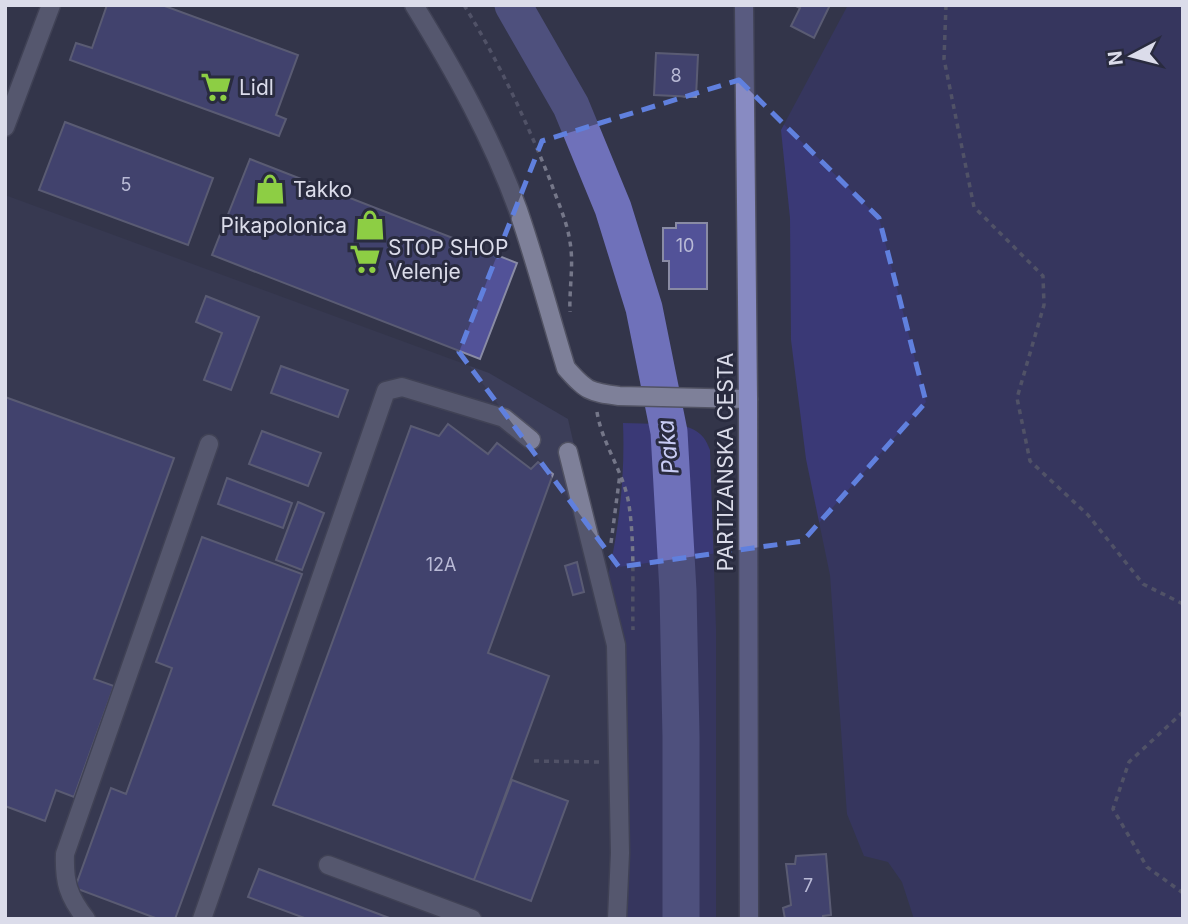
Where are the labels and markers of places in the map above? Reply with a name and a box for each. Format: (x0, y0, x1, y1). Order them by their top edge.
supermarket icon: Lidl (199, 70, 233, 104)
place label: Lidl (239, 75, 274, 100)
shop icon: Takko (253, 172, 287, 206)
place label: Takko (293, 177, 352, 202)
shop icon: Pikapolonica (353, 208, 387, 242)
place label: Pikapolonica (221, 213, 347, 238)
place label: STOP SHOP Velenje (388, 235, 508, 284)
supermarket icon: STOP SHOP Velenje (348, 242, 382, 276)

